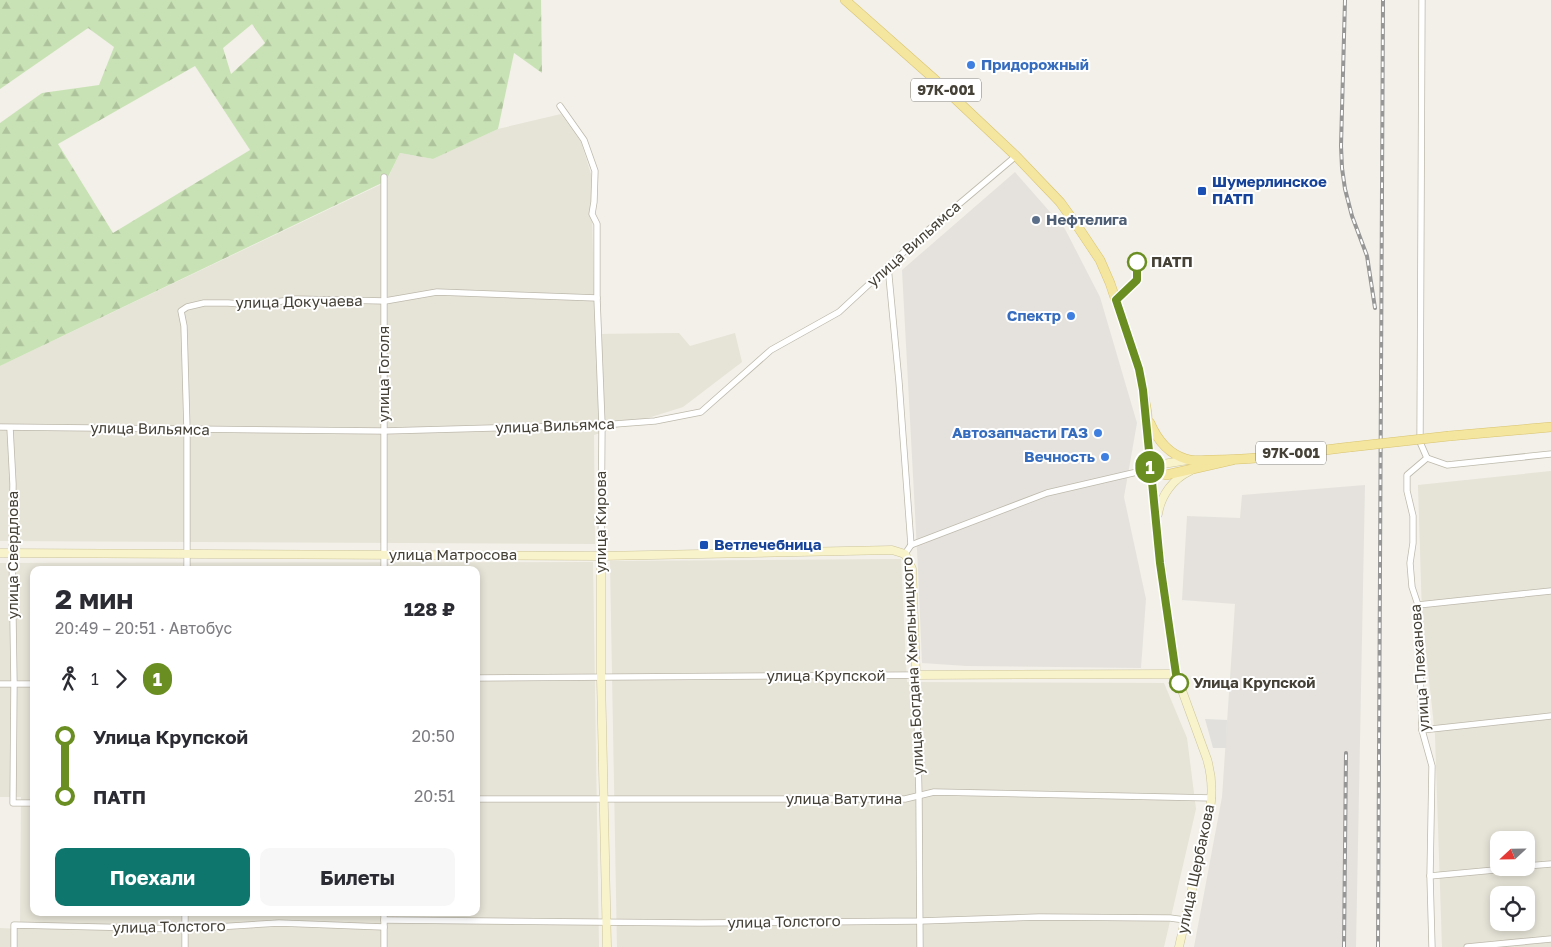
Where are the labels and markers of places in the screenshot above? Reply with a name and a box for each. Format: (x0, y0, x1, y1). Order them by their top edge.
place label: Придорожный (981, 55, 1089, 73)
marker: Придорожный (965, 59, 977, 71)
place label: Шумерлинское ПАТП (1212, 172, 1327, 207)
marker: Шумерлинское ПАТП (1196, 185, 1208, 197)
place label: Нефтелига (1046, 210, 1128, 228)
marker: Нефтелига (1030, 214, 1042, 226)
marker: ПАТП (1127, 252, 1147, 272)
place label: ПАТП (1151, 252, 1193, 270)
place label: Спектр (1007, 306, 1061, 324)
marker: Спектр (1065, 310, 1077, 322)
place label: Автозапчасти ГАЗ (952, 423, 1088, 441)
marker: Автозапчасти ГАЗ (1092, 427, 1104, 439)
place label: Вечность (1024, 447, 1095, 465)
marker: Вечность (1099, 451, 1111, 463)
place label: Ветлечебница (714, 535, 822, 553)
marker: Ветлечебница (698, 539, 710, 551)
marker: Улица Крупской (1169, 673, 1189, 693)
place label: Улица Крупской (1193, 673, 1316, 691)

